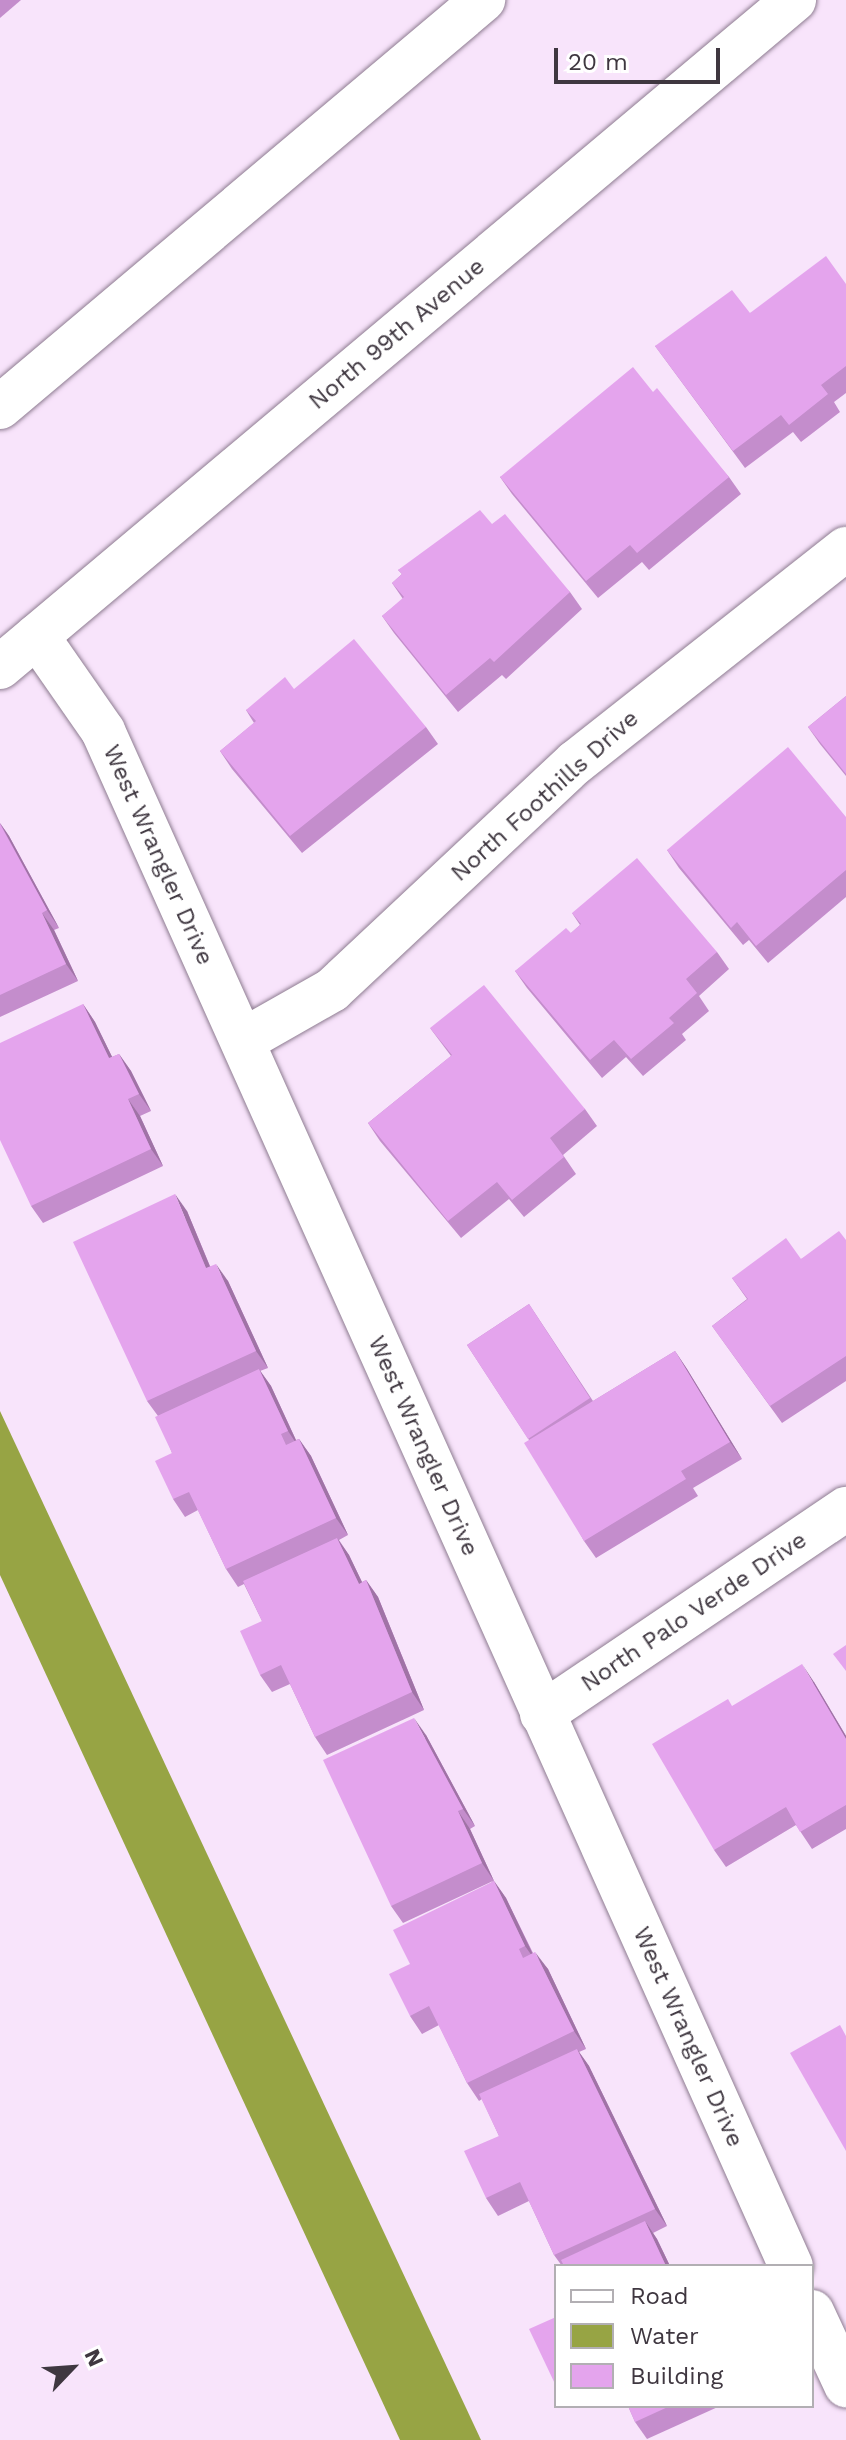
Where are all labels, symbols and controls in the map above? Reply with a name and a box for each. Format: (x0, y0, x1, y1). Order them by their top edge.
scale bar (558, 32, 724, 82)
text: 20 m (568, 48, 628, 76)
street label: North 99th Avenue (303, 252, 491, 416)
street label: North Foothills Drive (445, 704, 645, 888)
street label: West Wrangler Drive (96, 740, 220, 970)
street label: West Wrangler Drive (361, 1331, 485, 1561)
street label: North Palo Verde Drive (575, 1526, 813, 1698)
street label: West Wrangler Drive (626, 1922, 750, 2152)
legend (554, 2264, 814, 2408)
text: Road (630, 2282, 689, 2310)
text: Water (630, 2322, 699, 2350)
north arrow (32, 2328, 112, 2408)
text: N (79, 2345, 109, 2370)
text: Building (630, 2362, 723, 2390)

